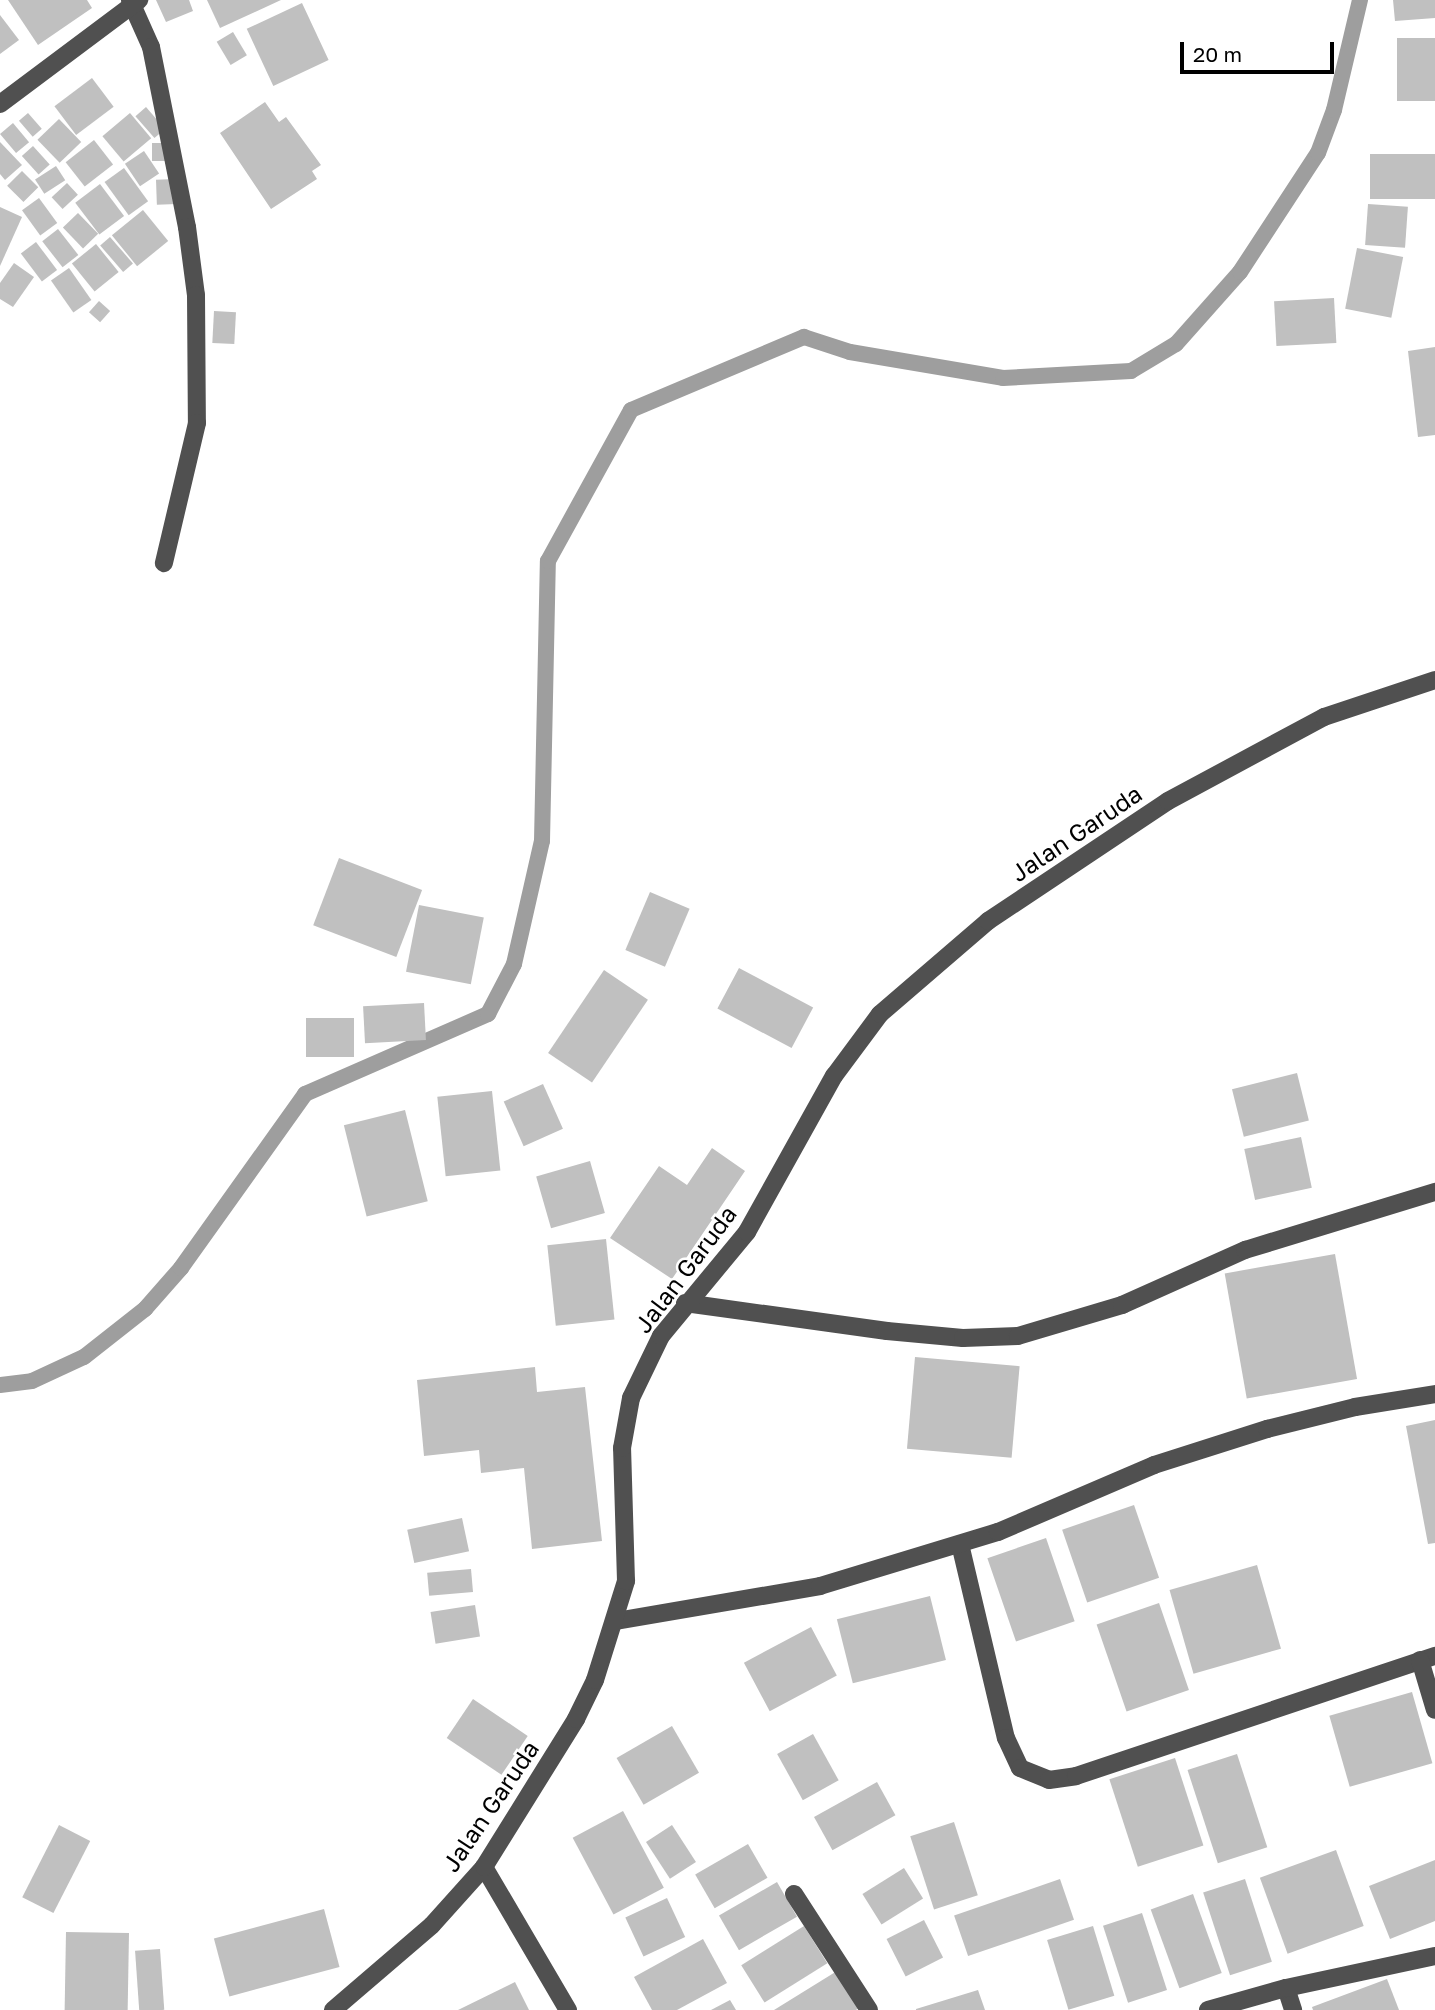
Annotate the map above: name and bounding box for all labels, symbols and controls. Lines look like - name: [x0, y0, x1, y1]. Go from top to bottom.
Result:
- scale bar: [1183, 28, 1337, 72]
- text: 20 m: [1193, 41, 1242, 67]
- street label: Jalan Garuda: [1005, 779, 1147, 887]
- street label: Jalan Garuda: [628, 1200, 742, 1338]
- street label: Jalan Garuda: [436, 1735, 544, 1877]

